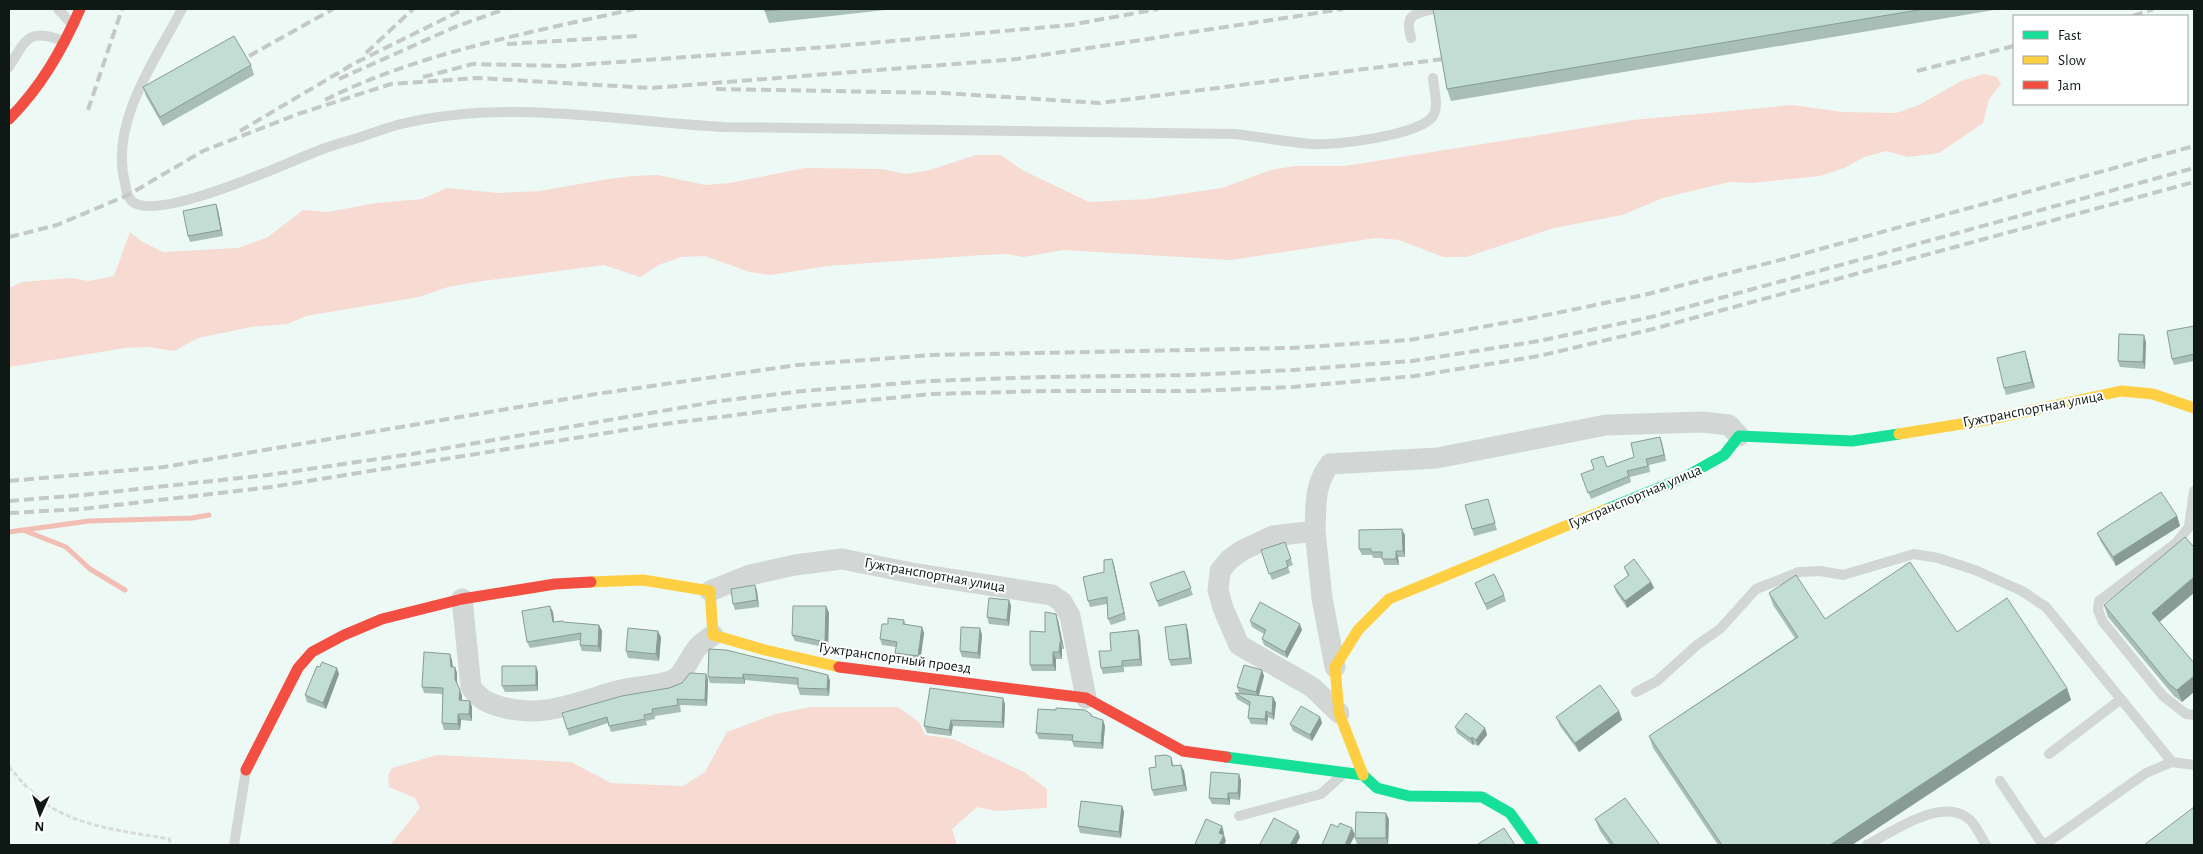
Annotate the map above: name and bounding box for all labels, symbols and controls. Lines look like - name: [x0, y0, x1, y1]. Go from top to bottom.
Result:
- legend: [2013, 15, 2188, 105]
- text: Fast: [2058, 28, 2082, 43]
- text: Slow: [2058, 53, 2086, 68]
- text: Jam: [2058, 78, 2081, 93]
- street label: Гужтранспортная улица: [1961, 388, 2105, 430]
- street label: Гужтранспортная улица: [1566, 462, 1704, 532]
- street label: Гужтранспортная улица: [863, 555, 1007, 595]
- street label: Гужтранспортный проезд: [818, 640, 972, 676]
- north arrow: [15, 789, 65, 839]
- text: N: [34, 819, 45, 833]

